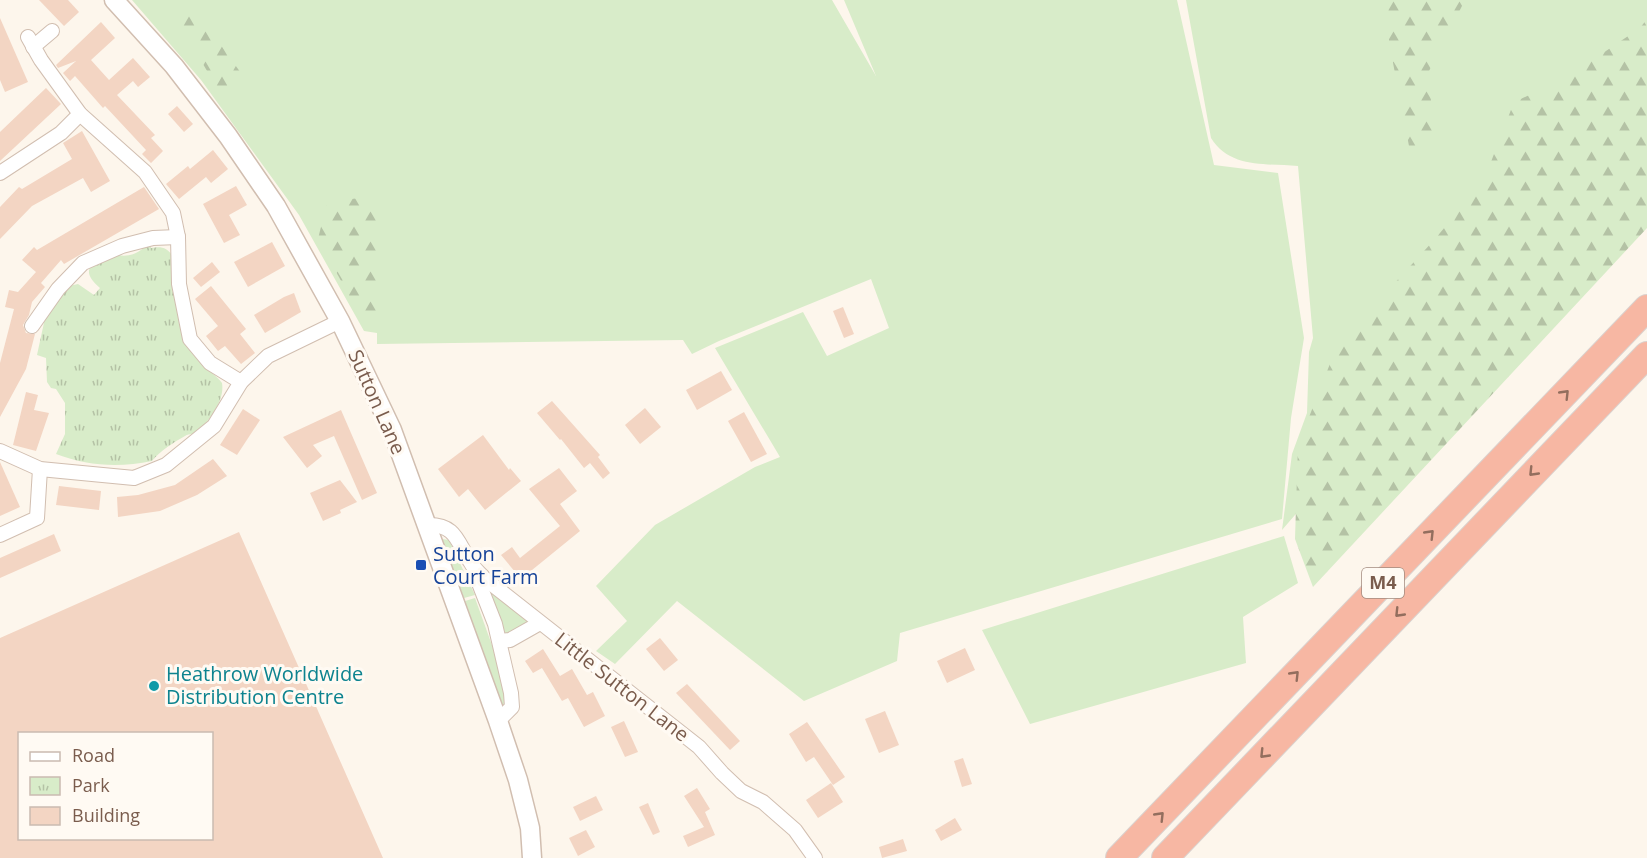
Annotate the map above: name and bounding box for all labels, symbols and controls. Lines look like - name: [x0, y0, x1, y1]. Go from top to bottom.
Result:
- street label: Sutton Lane: [342, 345, 413, 458]
- one-way arrow: [1558, 390, 1569, 400]
- one-way arrow: [1530, 465, 1541, 476]
- one-way arrow: [1423, 531, 1434, 541]
- place label: Sutton Court Farm: [433, 540, 539, 590]
- marker: Sutton Court Farm: [414, 558, 428, 572]
- road number: M4: [1362, 568, 1404, 598]
- one-way arrow: [1395, 607, 1406, 617]
- street label: Little Sutton Lane: [550, 626, 695, 748]
- place label: Heathrow Worldwide Distribution Centre: [166, 660, 363, 710]
- one-way arrow: [1288, 672, 1299, 683]
- marker: Heathrow Worldwide Distribution Centre: [147, 679, 161, 693]
- legend: [18, 732, 213, 840]
- text: Road: [72, 743, 115, 767]
- one-way arrow: [1260, 748, 1271, 758]
- text: Park: [72, 773, 110, 797]
- text: Building: [72, 803, 140, 827]
- one-way arrow: [1152, 812, 1163, 823]

